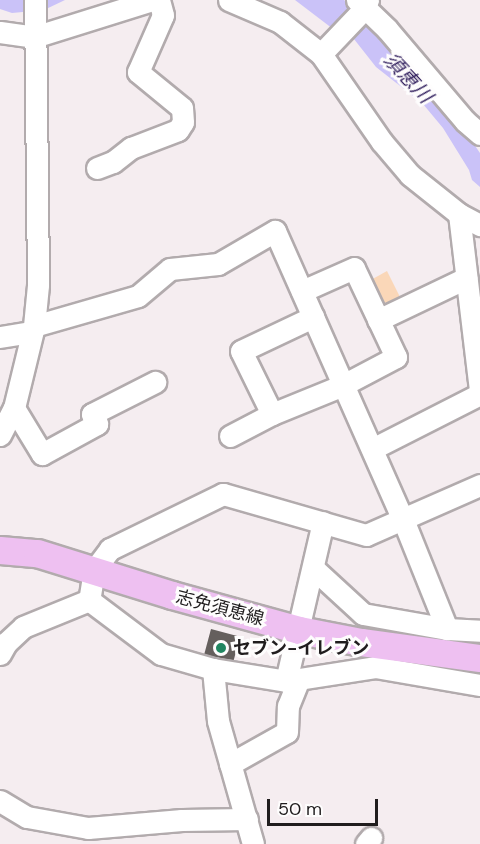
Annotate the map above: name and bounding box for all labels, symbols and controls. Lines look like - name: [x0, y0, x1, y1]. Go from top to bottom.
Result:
- water label: 須恵川: [379, 48, 437, 108]
- street label: 志免須恵線: [174, 586, 266, 630]
- place label: セブン-イレブン: [233, 637, 369, 659]
- marker: セブン-イレブン: [214, 641, 228, 655]
- scale bar: [270, 787, 381, 825]
- text: 50 m: [278, 797, 322, 821]

